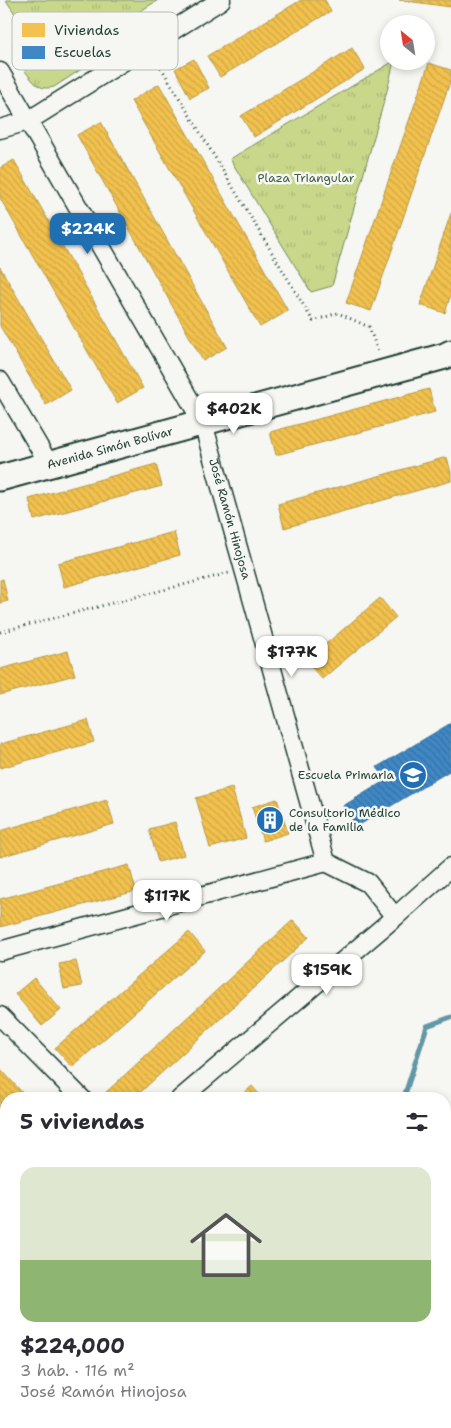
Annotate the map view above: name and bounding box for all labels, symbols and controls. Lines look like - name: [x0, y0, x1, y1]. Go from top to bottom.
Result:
- legend: [12, 12, 178, 70]
- north arrow: [380, 15, 435, 70]
- map controls: [380, 15, 435, 70]
- text: Viviendas: [54, 21, 119, 39]
- text: Escuelas: [54, 43, 111, 61]
- park label: Plaza Triangular: [258, 170, 355, 186]
- pin: $224K: [53, 212, 123, 255]
- text: $224K: [61, 218, 115, 239]
- pin: $402K: [199, 392, 269, 435]
- text: $402K: [207, 398, 261, 419]
- street label: Avenida Simón Bolívar: [45, 423, 175, 473]
- street label: José Ramón Hinojosa: [205, 456, 255, 582]
- pin: $177K: [257, 636, 327, 678]
- text: $177K: [267, 641, 317, 662]
- school or university icon: Escuela Primaria: [398, 760, 428, 790]
- place label: Escuela Primaria: [298, 767, 395, 783]
- building icon: Consultorio Médico de la Familia: [255, 805, 285, 835]
- place label: Consultorio Médico de la Familia: [289, 805, 401, 835]
- pin: $117K: [132, 880, 202, 922]
- text: $117K: [144, 885, 190, 906]
- pin: $159K: [292, 954, 362, 996]
- text: $159K: [302, 959, 352, 980]
- text: 5 viviendas: [20, 1108, 145, 1136]
- icon: filters: [403, 1108, 431, 1136]
- icon: home: [181, 1200, 271, 1290]
- text: $224,000: [20, 1332, 125, 1360]
- text: 3 hab. · 116 m²: [20, 1360, 135, 1381]
- text: José Ramón Hinojosa: [20, 1381, 187, 1402]

